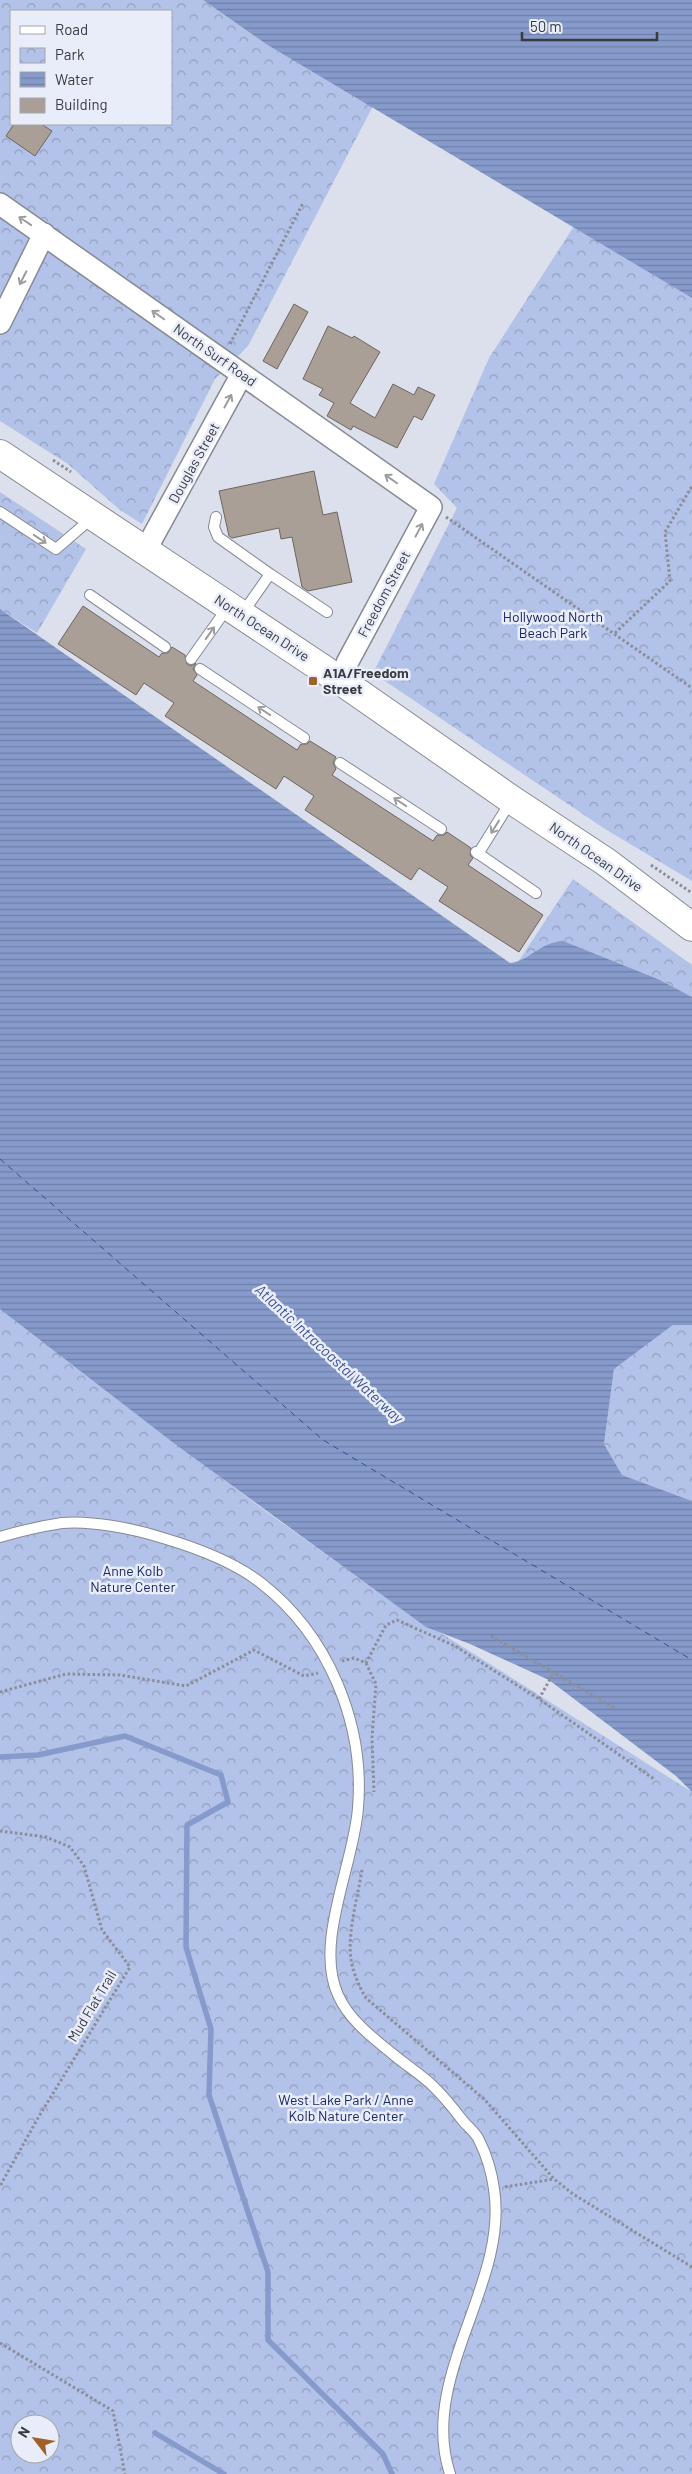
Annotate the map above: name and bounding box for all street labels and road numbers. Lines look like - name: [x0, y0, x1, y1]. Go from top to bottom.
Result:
- street label: North Surf Road: [170, 320, 260, 390]
- street label: Douglas Street: [164, 420, 223, 506]
- street label: Freedom Street: [354, 548, 414, 640]
- street label: North Ocean Drive: [212, 591, 313, 665]
- street label: North Ocean Drive: [546, 818, 646, 895]
- street label: Mud Flat Trail: [64, 1967, 120, 2045]

